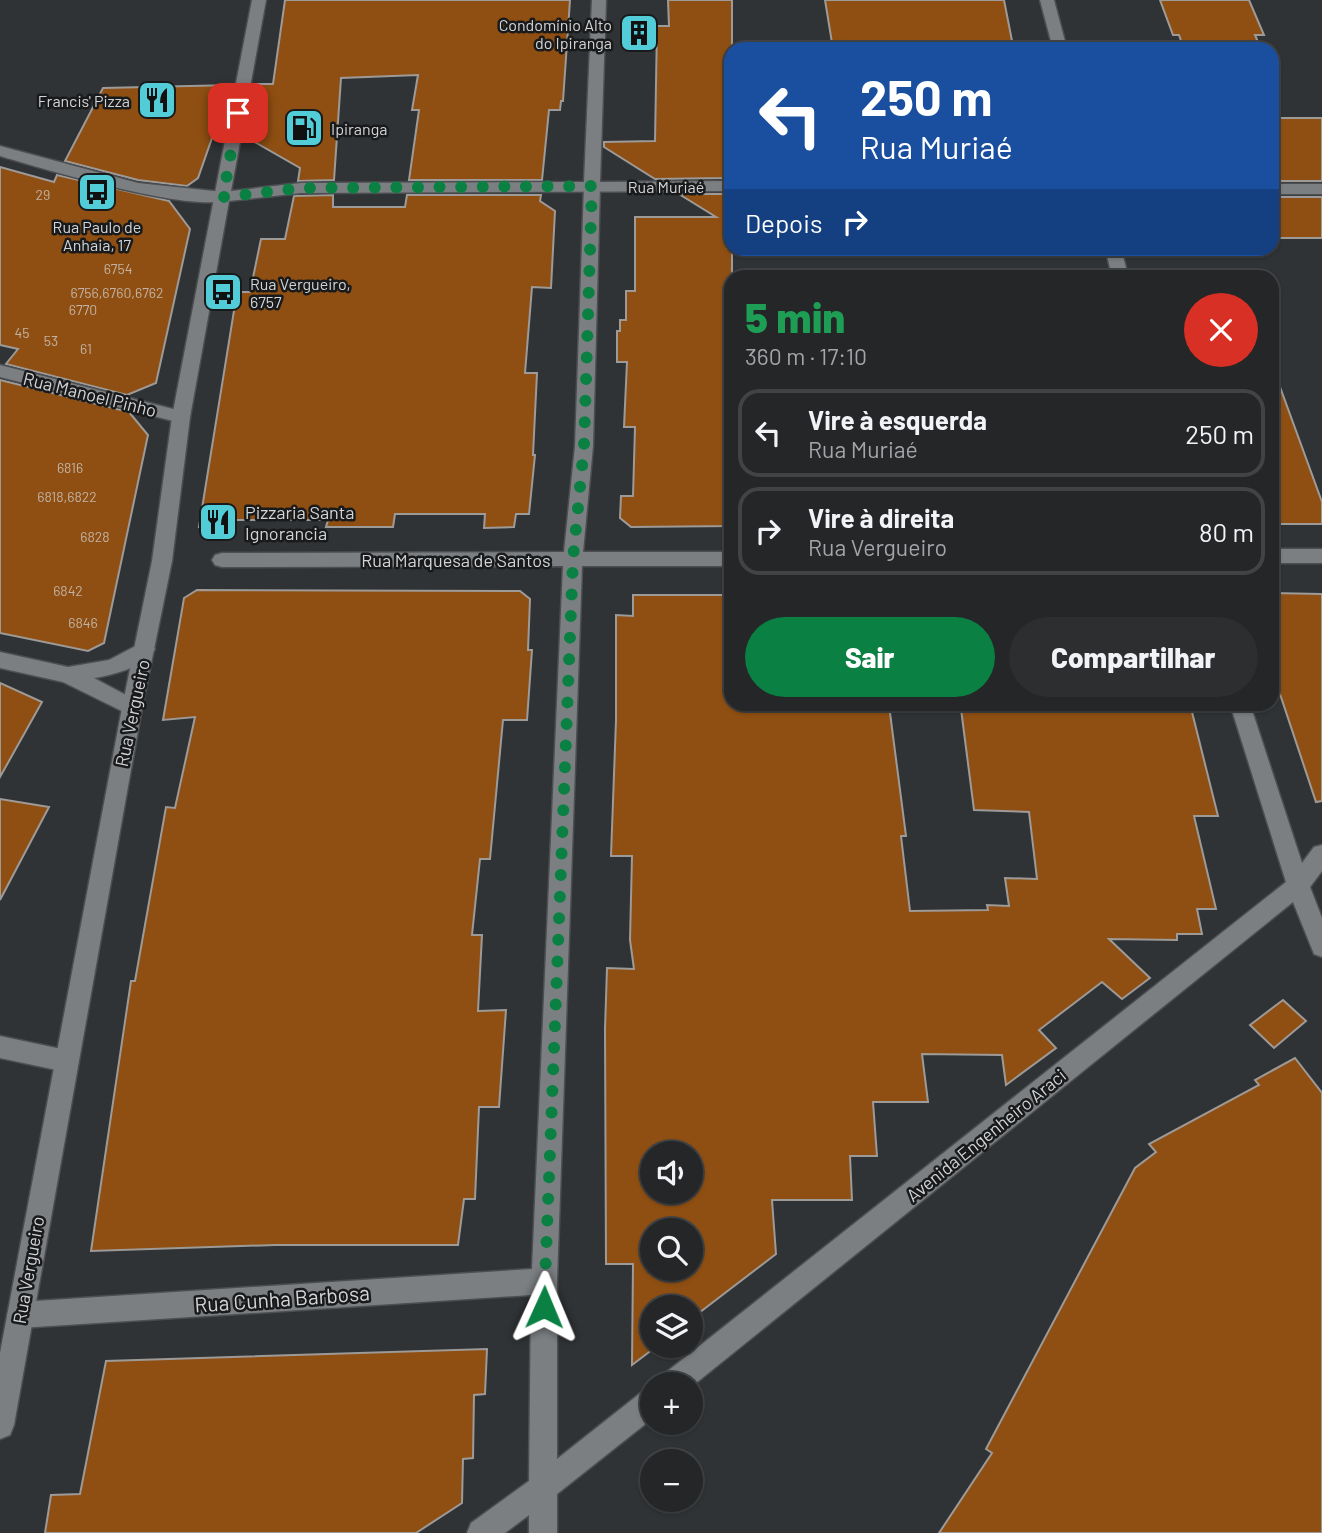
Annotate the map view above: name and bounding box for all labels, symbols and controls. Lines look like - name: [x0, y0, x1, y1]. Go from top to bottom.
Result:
- building icon: Condomínio Alto do Ipiranga: [618, 12, 660, 54]
- place label: Condomínio Alto do Ipiranga: [499, 15, 612, 52]
- text: 250 m: [860, 67, 993, 126]
- icon: left: [745, 70, 836, 161]
- restaurant icon: Francis' Pizza: [136, 79, 178, 121]
- pin: [208, 83, 268, 143]
- place label: Francis' Pizza: [38, 91, 130, 110]
- icon: arrive: [219, 94, 257, 132]
- fuel station icon: Ipiranga: [283, 107, 325, 149]
- place label: Ipiranga: [331, 119, 387, 138]
- text: Rua Muriaé: [860, 127, 1013, 165]
- bus stop icon: Rua Paulo de Anhaia, 17: [76, 171, 118, 213]
- street label: Rua Muriaé: [628, 177, 704, 196]
- house number: 29: [36, 186, 50, 203]
- icon: right: [836, 203, 874, 241]
- text: Depois: [745, 207, 822, 238]
- place label: Rua Paulo de Anhaia, 17: [53, 217, 141, 254]
- house number: 6754: [104, 260, 132, 277]
- bus stop icon: Rua Vergueiro, 6757: [202, 271, 244, 313]
- place label: Rua Vergueiro, 6757: [250, 274, 351, 311]
- house number: 6756,6760,6762: [70, 284, 164, 301]
- text: 5 min: [745, 291, 845, 341]
- button: close: [1184, 293, 1258, 367]
- house number: 6770: [69, 301, 97, 318]
- house number: 45: [15, 324, 29, 341]
- house number: 53: [44, 332, 58, 349]
- house number: 61: [80, 340, 92, 357]
- text: 360 m · 17:10: [745, 342, 867, 370]
- street label: Rua Manoel Pinho: [21, 367, 159, 421]
- text: Vire à esquerda: [808, 404, 987, 435]
- icon: left: [749, 414, 787, 452]
- text: 250 m: [1185, 418, 1254, 449]
- text: Rua Muriaé: [808, 435, 918, 463]
- house number: 6816: [57, 459, 83, 476]
- house number: 6818,6822: [37, 488, 97, 505]
- restaurant icon: Pizzaria Santa Ignorancia: [197, 501, 239, 543]
- place label: Pizzaria Santa Ignorancia: [245, 501, 355, 544]
- text: Vire à direita: [808, 502, 954, 533]
- icon: right: [749, 512, 787, 550]
- text: 80 m: [1199, 516, 1254, 547]
- house number: 6828: [80, 528, 110, 545]
- text: Rua Vergueiro: [808, 533, 947, 561]
- street label: Rua Marquesa de Santos: [361, 549, 551, 571]
- house number: 6842: [53, 582, 83, 599]
- house number: 6846: [68, 614, 98, 631]
- button: Sair: [745, 617, 995, 697]
- button: Compartilhar: [1009, 617, 1258, 697]
- street label: Rua Vergueiro: [110, 657, 154, 769]
- street label: Avenida Engenheiro Araci: [902, 1064, 1070, 1206]
- map controls: [640, 1141, 703, 1512]
- button: sound: [640, 1141, 703, 1204]
- street label: Rua Vergueiro: [8, 1214, 48, 1326]
- button: search: [640, 1218, 703, 1281]
- position arrow: [507, 1270, 581, 1344]
- street label: Rua Cunha Barbosa: [194, 1279, 370, 1317]
- button: layers: [640, 1295, 703, 1358]
- button: +: [640, 1372, 703, 1435]
- button: −: [640, 1449, 703, 1512]

